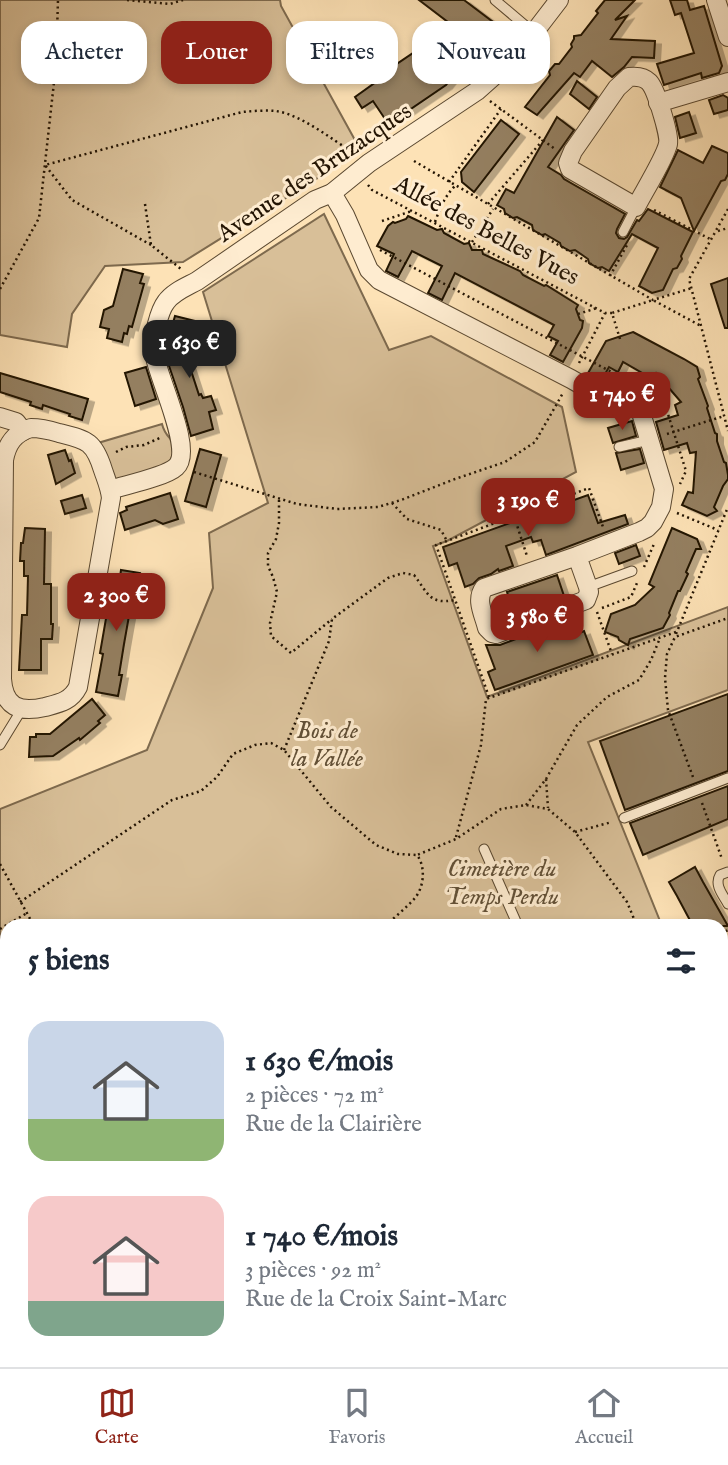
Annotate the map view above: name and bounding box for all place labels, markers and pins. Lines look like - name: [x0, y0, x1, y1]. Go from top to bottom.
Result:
- pin: 1 630 €: [124, 320, 254, 380]
- pin: 1 740 €: [557, 372, 687, 432]
- pin: 3 190 €: [463, 478, 593, 538]
- pin: 2 300 €: [51, 574, 181, 633]
- pin: 3 580 €: [472, 594, 602, 654]

